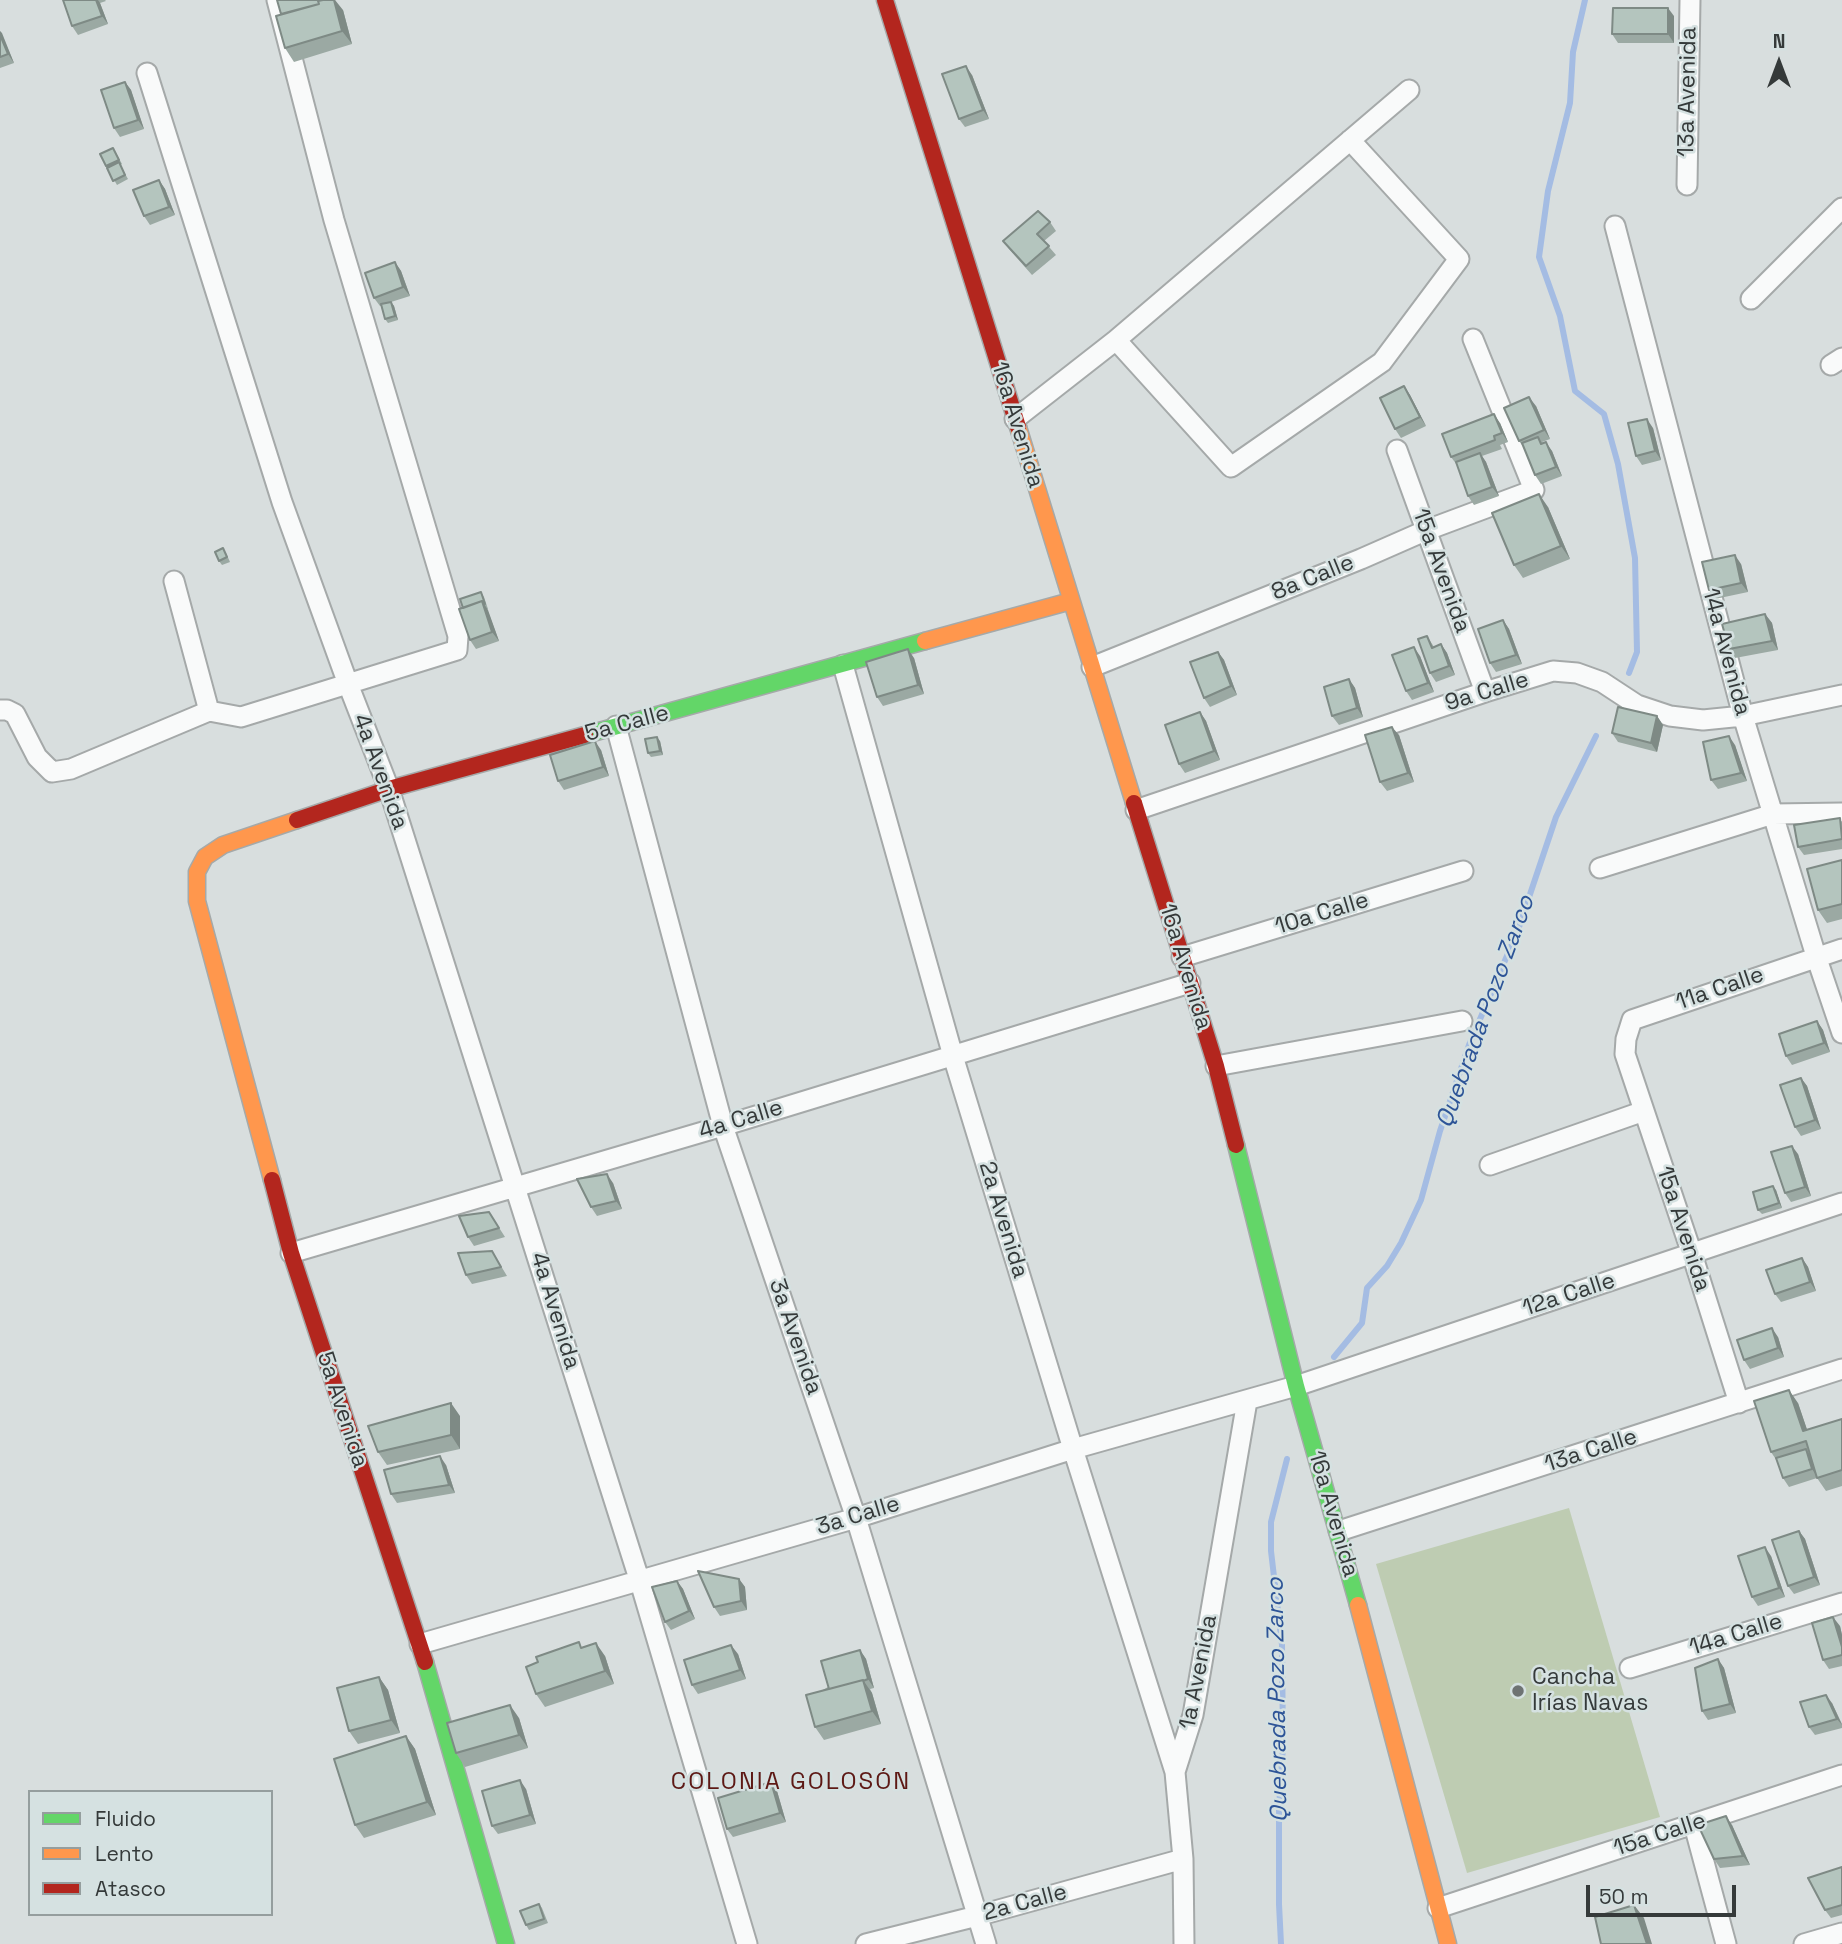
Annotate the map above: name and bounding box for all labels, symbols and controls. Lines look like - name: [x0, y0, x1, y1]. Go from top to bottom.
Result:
- street label: 13a Avenida: [1673, 27, 1703, 157]
- north arrow: [1744, 28, 1814, 98]
- text: N: [1773, 29, 1785, 54]
- street label: 16a Avenida: [985, 359, 1049, 491]
- street label: 15a Avenida: [1406, 505, 1476, 637]
- street label: 8a Calle: [1268, 549, 1358, 607]
- street label: 14a Avenida: [1696, 585, 1756, 719]
- street label: 9a Calle: [1442, 666, 1532, 718]
- street label: 5a Calle: [582, 700, 672, 748]
- street label: 4a Avenida: [346, 710, 414, 834]
- street label: 10a Calle: [1272, 887, 1372, 941]
- water label: Quebrada Pozo Zarco: [1431, 892, 1541, 1132]
- street label: 16a Avenida: [1153, 901, 1217, 1033]
- street label: 11a Calle: [1672, 961, 1768, 1017]
- street label: 4a Calle: [696, 1094, 786, 1146]
- street label: 2a Avenida: [972, 1158, 1034, 1282]
- street label: 15a Avenida: [1650, 1163, 1716, 1295]
- street label: 4a Avenida: [524, 1249, 586, 1373]
- street label: 12a Calle: [1519, 1267, 1619, 1323]
- street label: 3a Avenida: [762, 1276, 828, 1398]
- street label: 5a Avenida: [310, 1349, 374, 1471]
- street label: 13a Calle: [1541, 1423, 1641, 1479]
- street label: 16a Avenida: [1302, 1448, 1364, 1580]
- street label: 3a Calle: [813, 1490, 903, 1542]
- water label: Quebrada Pozo Zarco: [1261, 1577, 1295, 1823]
- street label: 14a Calle: [1686, 1608, 1786, 1662]
- street label: 1a Avenida: [1174, 1612, 1224, 1732]
- place label: Cancha Irías Navas: [1532, 1664, 1648, 1718]
- marker: Cancha Irías Navas: [1510, 1683, 1526, 1699]
- district label: COLONIA GOLOSÓN: [673, 1768, 909, 1796]
- legend: [28, 1790, 273, 1916]
- text: Fluido: [95, 1805, 156, 1832]
- street label: 15a Calle: [1610, 1807, 1710, 1863]
- text: Lento: [95, 1840, 154, 1867]
- scale bar: [1590, 1870, 1741, 1914]
- text: Atasco: [95, 1875, 166, 1902]
- street label: 2a Calle: [980, 1879, 1070, 1927]
- text: 50 m: [1599, 1883, 1649, 1910]

